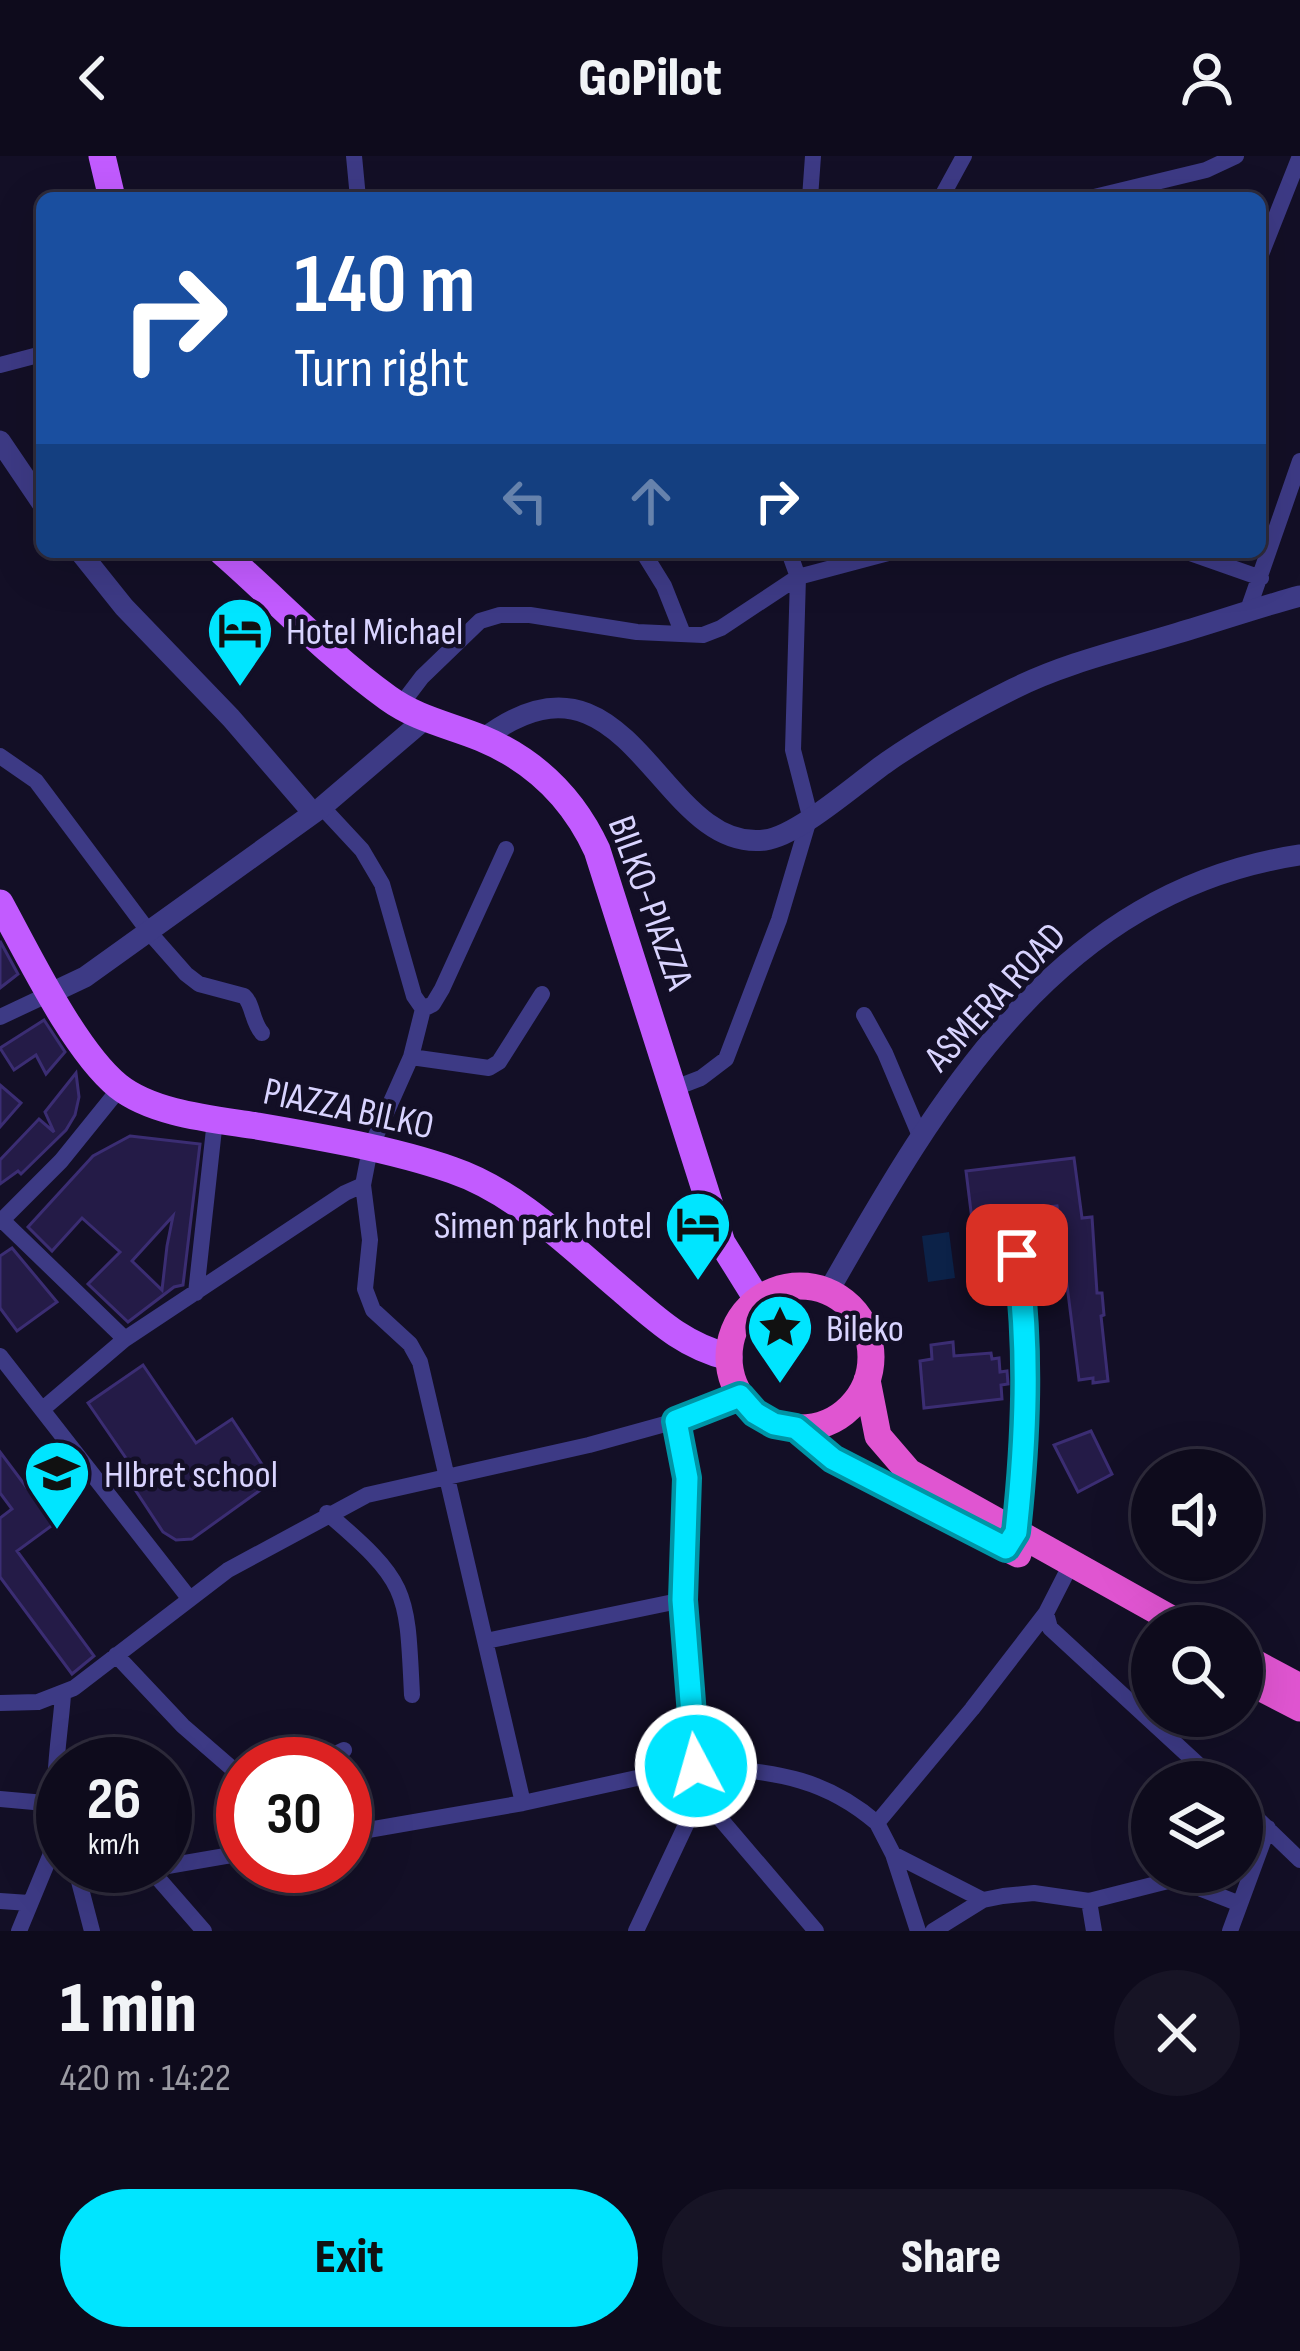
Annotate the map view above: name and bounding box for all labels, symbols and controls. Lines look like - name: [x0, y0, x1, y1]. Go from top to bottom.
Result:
- icon: back: [60, 45, 126, 111]
- icon: person: [1174, 45, 1240, 111]
- text: GoPilot: [578, 46, 722, 111]
- text: 140 m: [294, 235, 475, 336]
- icon: right: [96, 240, 252, 396]
- text: Turn right: [294, 337, 469, 402]
- icon: left: [492, 468, 558, 534]
- icon: ahead: [618, 468, 684, 534]
- icon: right: [744, 468, 810, 534]
- hotel icon: Hotel Michael: [205, 595, 275, 689]
- place label: Hotel Michael: [286, 609, 463, 656]
- street label: BILKO-PIAZZA: [597, 810, 703, 996]
- street label: ASMERA ROAD: [915, 914, 1076, 1082]
- street label: PIAZZA BILKO: [259, 1068, 438, 1150]
- hotel icon: Simen park hotel: [663, 1189, 733, 1283]
- place label: Simen park hotel: [434, 1203, 652, 1250]
- pin: [966, 1204, 1068, 1306]
- icon: arrive: [984, 1222, 1050, 1288]
- place icon: Bileko: [745, 1292, 815, 1386]
- place label: Bileko: [826, 1306, 904, 1353]
- school or university icon: HIbret school: [22, 1438, 92, 1532]
- map controls: [1131, 1449, 1263, 1893]
- button: sound: [1131, 1449, 1263, 1581]
- place label: HIbret school: [104, 1452, 278, 1499]
- button: search: [1131, 1605, 1263, 1737]
- position arrow: [633, 1703, 759, 1829]
- speed limit sign: 30: [216, 1737, 372, 1893]
- button: layers: [1131, 1761, 1263, 1893]
- text: 26: [87, 1764, 141, 1836]
- text: km/h: [88, 1827, 140, 1863]
- text: 1 min: [60, 1966, 197, 2053]
- button: close: [1114, 1970, 1240, 2096]
- text: 420 m · 14:22: [60, 2055, 231, 2102]
- button: Exit: [60, 2189, 638, 2327]
- button: Share: [662, 2189, 1240, 2327]

